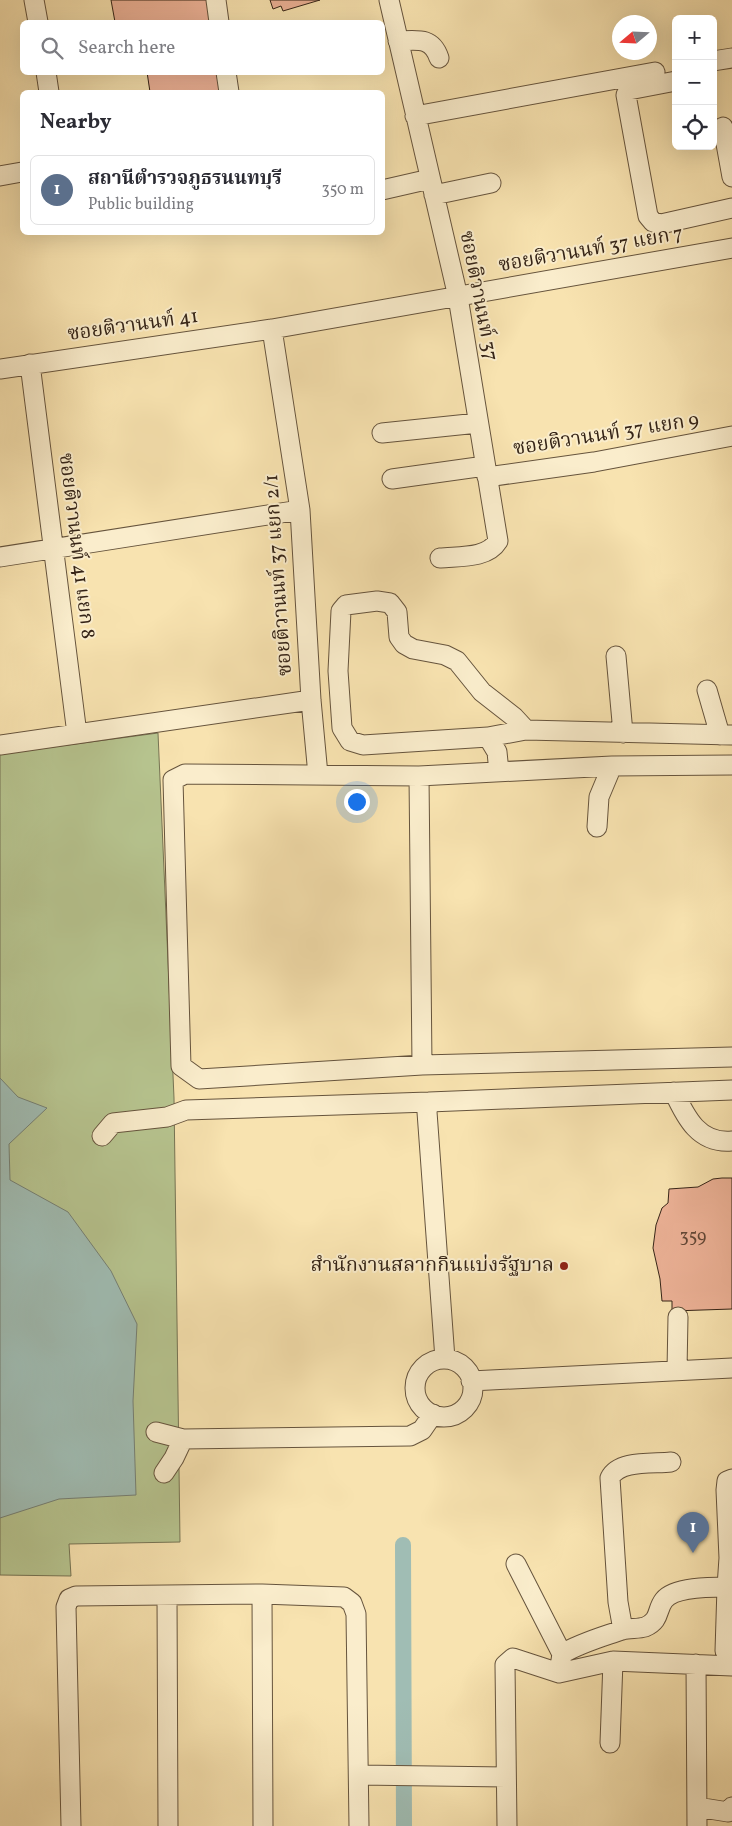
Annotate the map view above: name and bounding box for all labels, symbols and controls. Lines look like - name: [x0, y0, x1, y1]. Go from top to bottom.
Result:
- north arrow: [612, 15, 657, 60]
- map controls: [672, 15, 717, 150]
- button: +: [672, 15, 717, 60]
- search box: [20, 20, 385, 75]
- icon: search: [38, 34, 66, 62]
- text: Search here: [78, 35, 175, 61]
- button: −: [672, 60, 717, 105]
- button: locate: [672, 105, 717, 150]
- text: Nearby: [40, 108, 111, 137]
- text: สถานีตำรวจภูธรนนทบุรี: [88, 166, 282, 192]
- text: 1: [54, 179, 60, 201]
- text: 350 m: [321, 179, 364, 201]
- text: Public building: [88, 194, 194, 216]
- street label: ซอยติวานนท์ 37 แยก 7: [497, 220, 685, 280]
- street label: ซอยติวานนท์ 37: [452, 229, 504, 363]
- street label: ซอยติวานนท์ 41: [66, 303, 200, 349]
- street label: ซอยติวานนท์ 37 แยก 9: [511, 406, 701, 464]
- street label: ซอยติวานนท์ 41 แยก 8: [51, 451, 101, 641]
- street label: ซอยติวานนท์ 37 แยก 2/1: [258, 473, 300, 677]
- your location: [344, 789, 370, 815]
- house number: 359: [680, 1225, 706, 1250]
- place label: สำนักงานสลากกินแบ่งรัฐบาล: [310, 1252, 554, 1280]
- marker: สำนักงานสลากกินแบ่งรัฐบาล: [558, 1260, 570, 1272]
- pin: 1: [677, 1512, 709, 1553]

